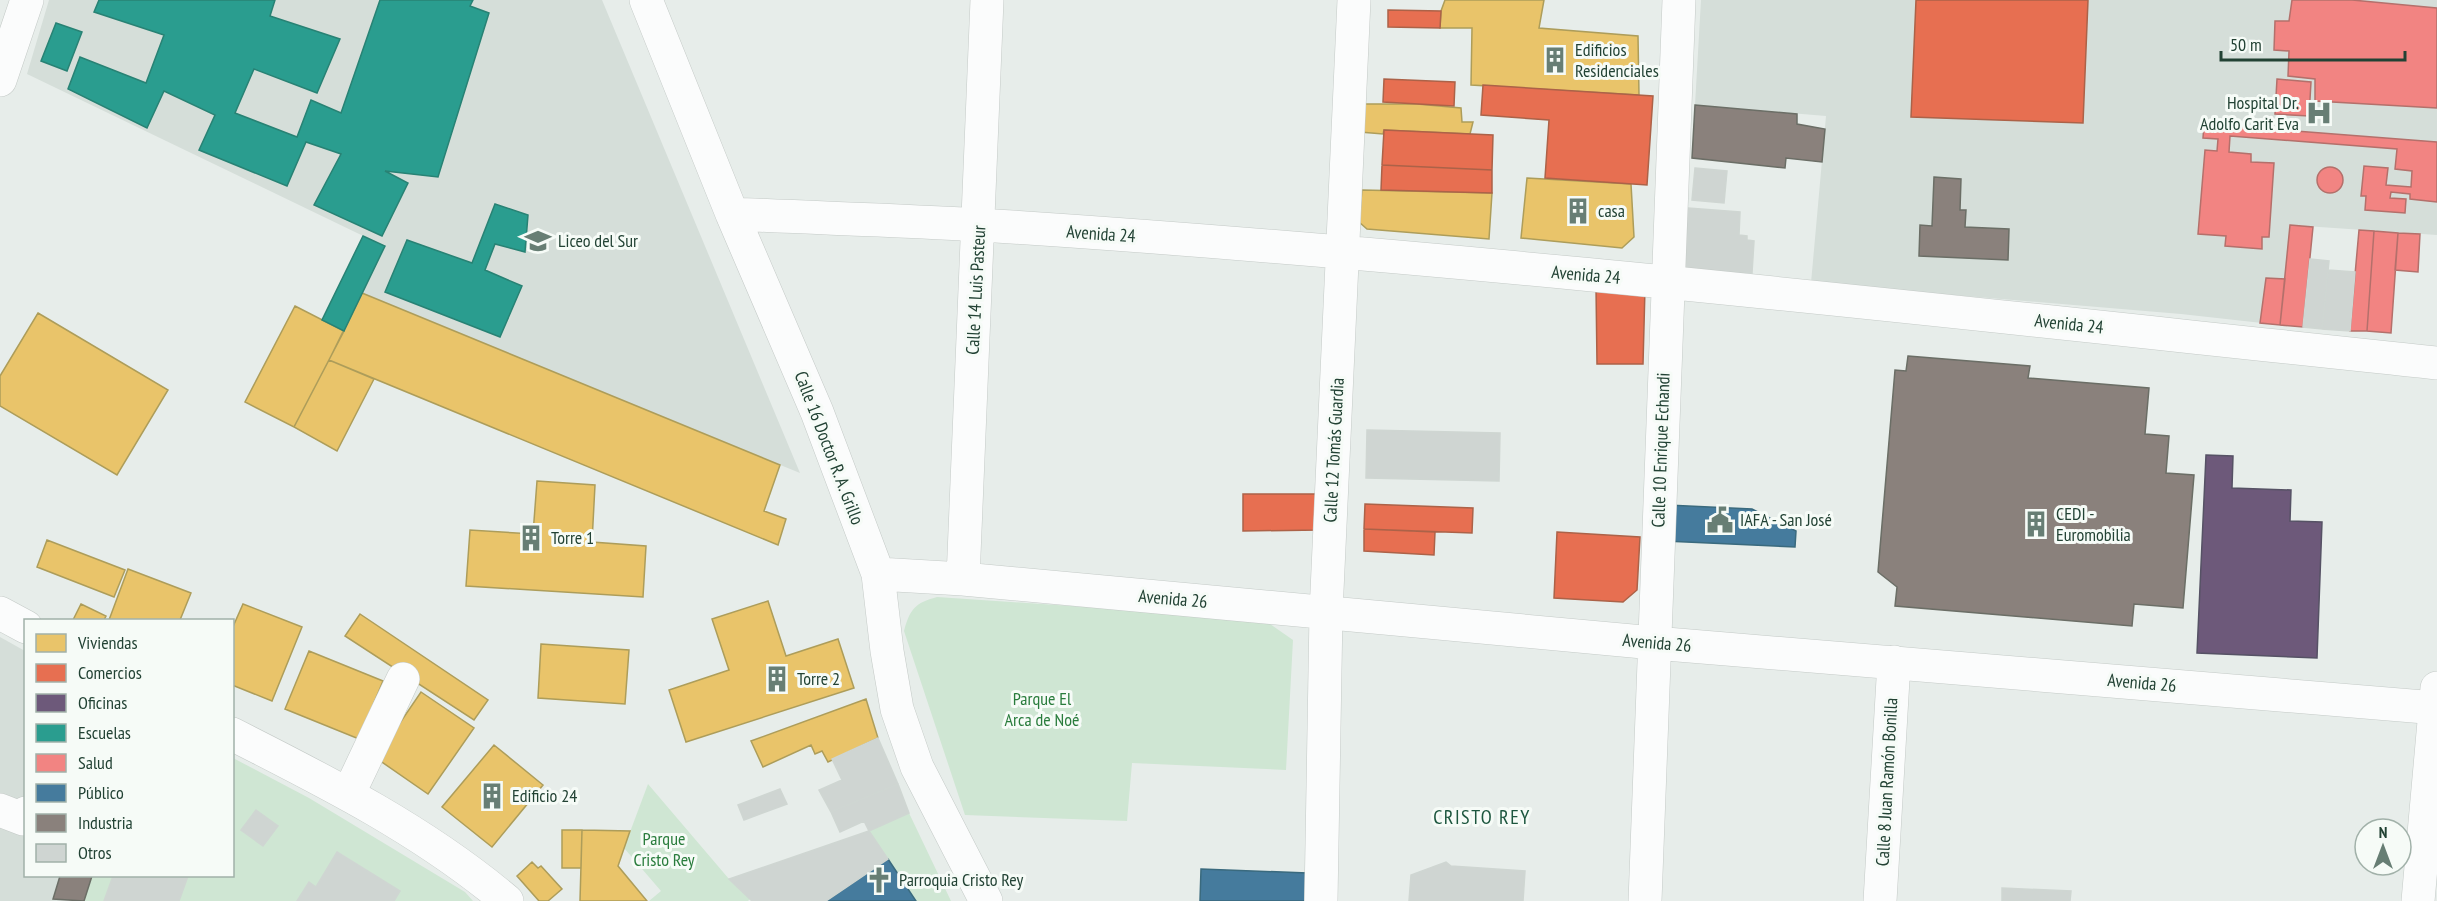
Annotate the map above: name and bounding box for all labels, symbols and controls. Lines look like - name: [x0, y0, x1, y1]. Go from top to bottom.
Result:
- scale bar: [2221, 24, 2406, 62]
- text: 50 m: [2230, 33, 2262, 56]
- place label: Edificios Residenciales: [1575, 38, 1659, 82]
- building icon: Edificios Residenciales: [1540, 45, 1570, 75]
- place label: Hospital Dr. Adolfo Carit Eva: [2200, 91, 2299, 135]
- hospital icon: Hospital Dr. Adolfo Carit Eva: [2304, 98, 2334, 128]
- building icon: casa: [1563, 196, 1593, 226]
- place label: casa: [1598, 199, 1625, 222]
- street label: Avenida 24: [1066, 220, 1136, 247]
- street label: Calle 14 Luis Pasteur: [961, 225, 990, 355]
- school or university icon: Liceo del Sur: [523, 226, 553, 256]
- place label: Liceo del Sur: [558, 229, 638, 252]
- street label: Avenida 24: [1551, 260, 1622, 289]
- street label: Avenida 24: [2033, 308, 2105, 339]
- street label: Calle 16 Doctor R. A. Grillo: [790, 368, 869, 528]
- street label: Calle 10 Enrique Echandi: [1646, 372, 1675, 528]
- street label: Calle 12 Tomás Guardia: [1318, 377, 1349, 523]
- place label: CEDI - Euromobilia: [2056, 502, 2131, 546]
- public building icon: IAFA - San José: [1705, 505, 1735, 535]
- place label: IAFA - San José: [1740, 508, 1832, 531]
- building icon: CEDI - Euromobilia: [2021, 509, 2051, 539]
- building icon: Torre 1: [516, 523, 546, 553]
- place label: Torre 1: [551, 526, 594, 549]
- street label: Avenida 26: [1138, 584, 1209, 613]
- legend: [24, 619, 234, 877]
- street label: Avenida 26: [1622, 628, 1693, 657]
- text: Viviendas: [77, 631, 138, 654]
- text: Comercios: [78, 661, 142, 684]
- building icon: Torre 2: [762, 664, 792, 694]
- place label: Torre 2: [797, 667, 840, 690]
- street label: Avenida 26: [2107, 668, 2178, 697]
- park label: Parque El Arca de Noé: [1005, 687, 1079, 731]
- text: Oficinas: [78, 691, 127, 714]
- street label: Calle 8 Juan Ramón Bonilla: [1871, 697, 1902, 867]
- text: Escuelas: [78, 721, 131, 744]
- text: Salud: [78, 751, 113, 774]
- text: Público: [78, 781, 124, 804]
- building icon: Edificio 24: [477, 781, 507, 811]
- place label: Edificio 24: [512, 784, 577, 807]
- district label: CRISTO REY: [1433, 804, 1531, 830]
- text: Industria: [78, 811, 133, 834]
- north arrow: [2353, 817, 2413, 877]
- text: N: [2379, 822, 2387, 842]
- park label: Parque Cristo Rey: [633, 827, 695, 871]
- text: Otros: [78, 841, 112, 864]
- church icon: Parroquia Cristo Rey: [864, 865, 894, 895]
- place label: Parroquia Cristo Rey: [899, 868, 1023, 891]

